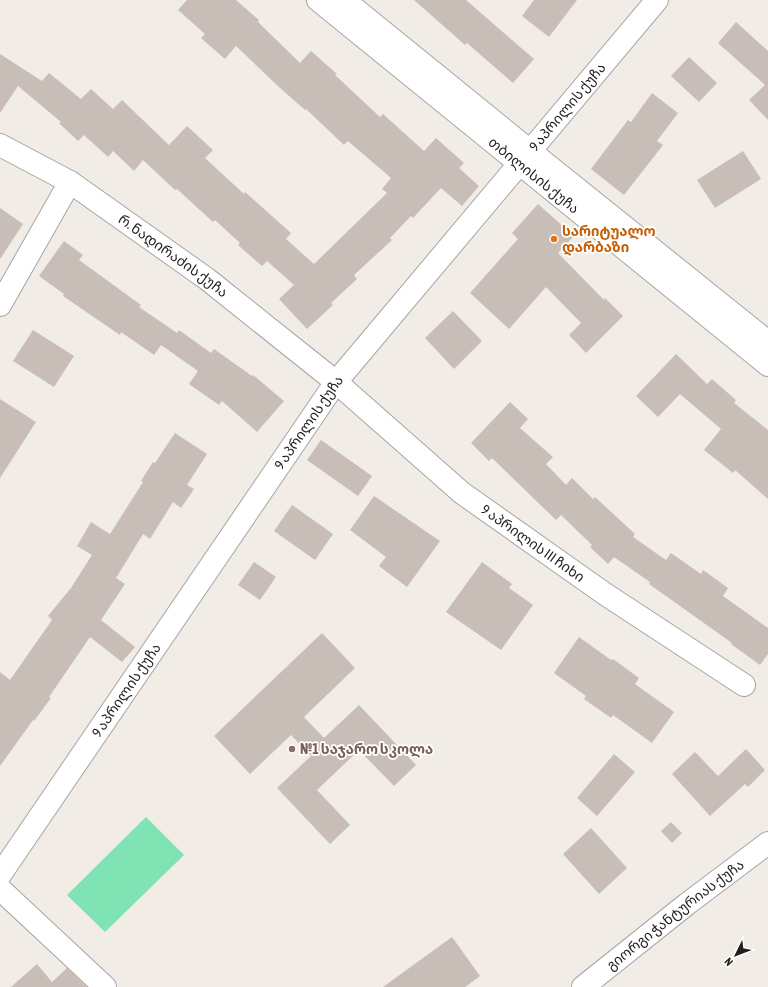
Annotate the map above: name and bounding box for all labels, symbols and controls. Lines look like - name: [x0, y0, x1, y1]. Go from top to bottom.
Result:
- street label: 9 აპრილის ქუჩა: [526, 60, 609, 154]
- street label: თბილისის ქუჩა: [485, 134, 582, 217]
- street label: რ. ნადირაძის ქუჩა: [116, 211, 231, 300]
- place label: სარიტუალო დარბაზი: [562, 223, 656, 256]
- marker: სარიტუალო დარბაზი: [549, 234, 559, 244]
- street label: 9 აპრილის ქუჩა: [271, 372, 346, 472]
- street label: 9 აპრილის III ჩიხი: [478, 501, 588, 585]
- street label: 9 აპრილის ქუჩა: [89, 640, 164, 740]
- place label: №1 საჯარო სკოლა: [300, 741, 433, 758]
- marker: №1 საჯარო სკოლა: [287, 744, 297, 754]
- street label: გიორგი ჭანტურიას ქუჩა: [603, 856, 747, 974]
- north arrow: [716, 935, 756, 975]
- text: N: [722, 955, 735, 968]

